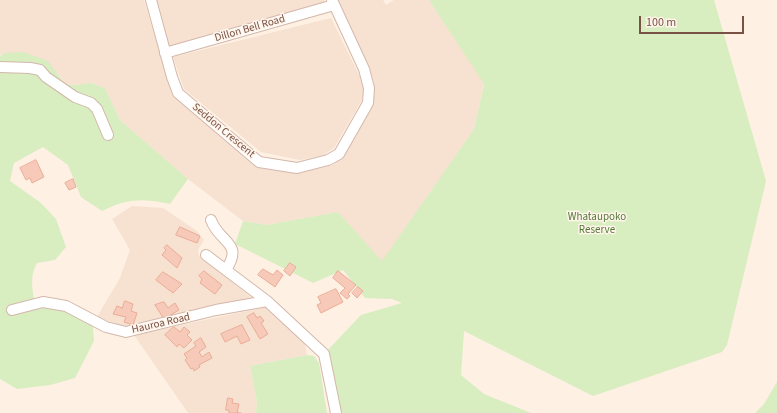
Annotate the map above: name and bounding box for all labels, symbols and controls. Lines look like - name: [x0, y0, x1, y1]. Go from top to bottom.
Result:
- scale bar: [641, 8, 746, 34]
- street label: Dillon Bell Road: [213, 13, 287, 45]
- text: 100 m: [646, 14, 676, 31]
- street label: Seddon Crescent: [189, 101, 257, 161]
- park label: Whataupoko Reserve: [568, 211, 626, 237]
- street label: Hauroa Road: [130, 311, 192, 337]

